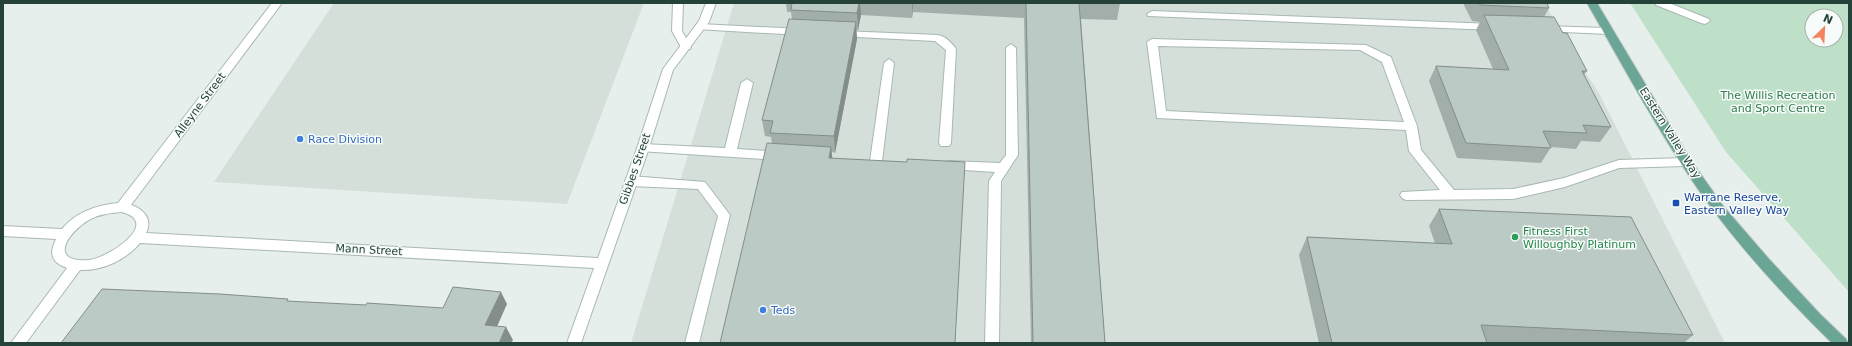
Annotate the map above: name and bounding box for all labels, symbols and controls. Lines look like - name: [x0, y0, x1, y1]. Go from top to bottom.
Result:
- north arrow: [1804, 8, 1844, 48]
- text: N: [1821, 12, 1835, 27]
- street label: Alleyne Street: [171, 70, 229, 140]
- street label: Eastern Valley Way: [1637, 85, 1704, 181]
- park label: The Willis Recreation and Sport Centre: [1720, 89, 1835, 115]
- street label: Gibbes Street: [617, 131, 654, 207]
- place label: Race Division: [308, 133, 382, 146]
- marker: Race Division: [295, 134, 305, 144]
- place label: Warrane Reserve, Eastern Valley Way: [1684, 191, 1790, 217]
- marker: Warrane Reserve, Eastern Valley Way: [1671, 198, 1681, 208]
- place label: Fitness First Willoughby Platinum: [1523, 225, 1636, 251]
- marker: Fitness First Willoughby Platinum: [1510, 232, 1520, 242]
- street label: Mann Street: [335, 242, 404, 258]
- place label: Teds: [770, 304, 796, 317]
- marker: Teds: [758, 305, 768, 315]

